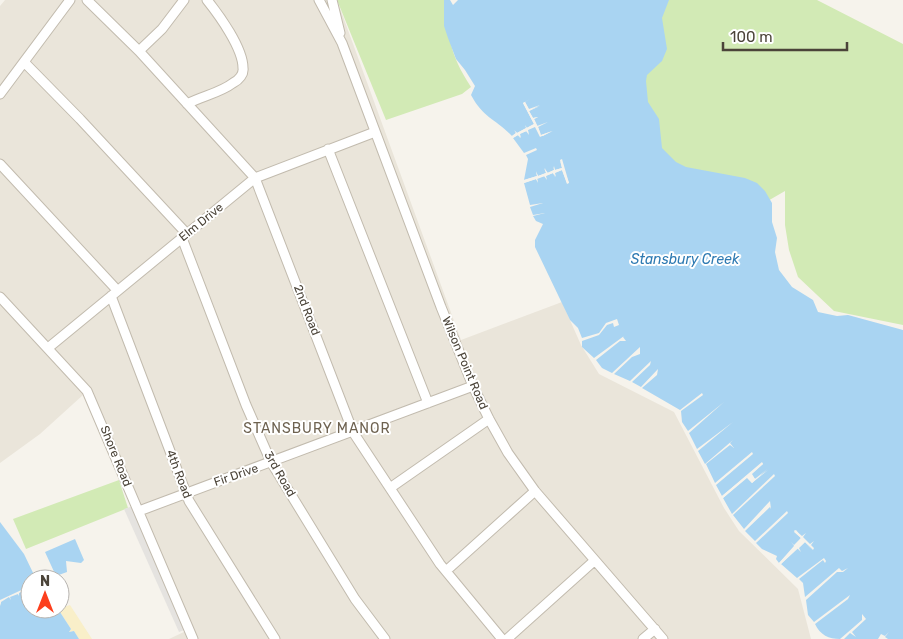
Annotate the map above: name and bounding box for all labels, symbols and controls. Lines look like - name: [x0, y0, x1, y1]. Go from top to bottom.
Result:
- scale bar: [723, 20, 847, 52]
- text: 100 m: [730, 28, 772, 46]
- street label: Elm Drive: [176, 200, 226, 244]
- water label: Stansbury Creek: [631, 251, 740, 268]
- street label: 2nd Road: [291, 283, 323, 337]
- street label: Wilson Point Road: [439, 315, 491, 411]
- district label: STANSBURY MANOR: [243, 420, 391, 437]
- street label: Shore Road: [97, 424, 135, 488]
- street label: 4th Road: [163, 448, 195, 500]
- street label: 3rd Road: [261, 449, 299, 499]
- street label: Fir Drive: [212, 461, 260, 489]
- north arrow: [20, 569, 70, 619]
- text: N: [40, 573, 50, 590]

